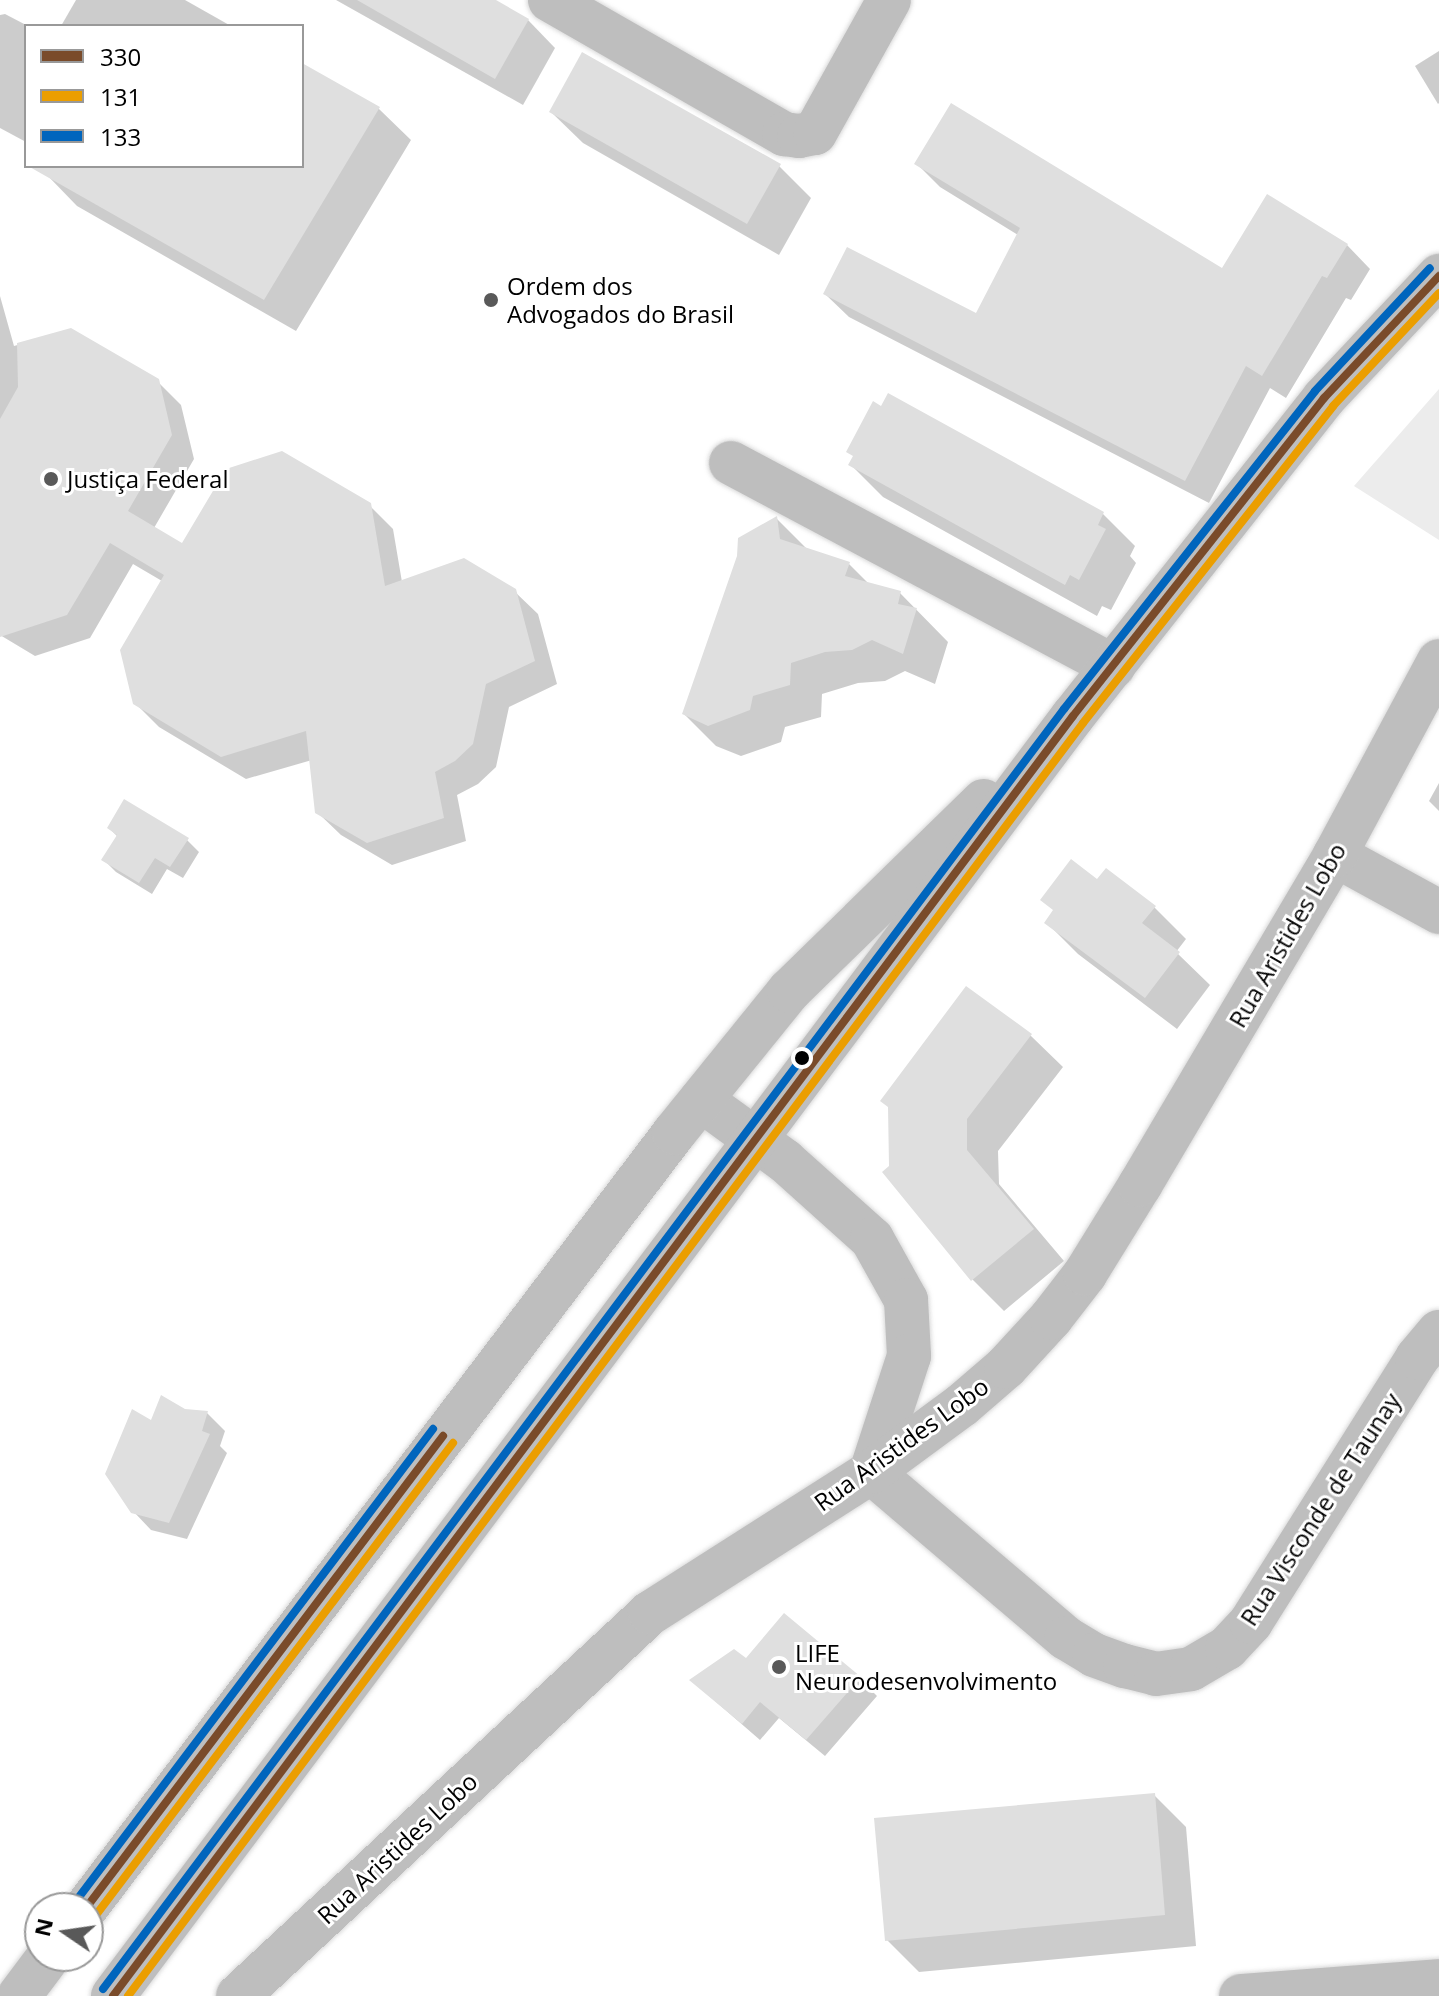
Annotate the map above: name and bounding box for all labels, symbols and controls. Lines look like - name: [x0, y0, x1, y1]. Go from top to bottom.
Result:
- legend: [24, 24, 304, 168]
- text: 330: [100, 40, 141, 73]
- text: 131: [100, 80, 141, 113]
- text: 133: [100, 120, 141, 153]
- place label: Ordem dos Advogados do Brasil: [507, 272, 734, 328]
- marker: Ordem dos Advogados do Brasil: [482, 291, 500, 309]
- place label: Justiça Federal: [67, 465, 229, 493]
- marker: Justiça Federal: [42, 470, 60, 488]
- street label: Rua Aristides Lobo: [1223, 838, 1351, 1032]
- unlabelled marker: [794, 1050, 810, 1066]
- street label: Rua Aristides Lobo: [808, 1371, 994, 1517]
- street label: Rua Visconde de Taunay: [1234, 1387, 1406, 1631]
- place label: LIFE Neurodesenvolvimento: [795, 1639, 1057, 1695]
- marker: LIFE Neurodesenvolvimento: [770, 1658, 788, 1676]
- street label: Rua Aristides Lobo: [311, 1767, 483, 1929]
- north arrow: [24, 1892, 104, 1972]
- text: N: [26, 1915, 59, 1939]

